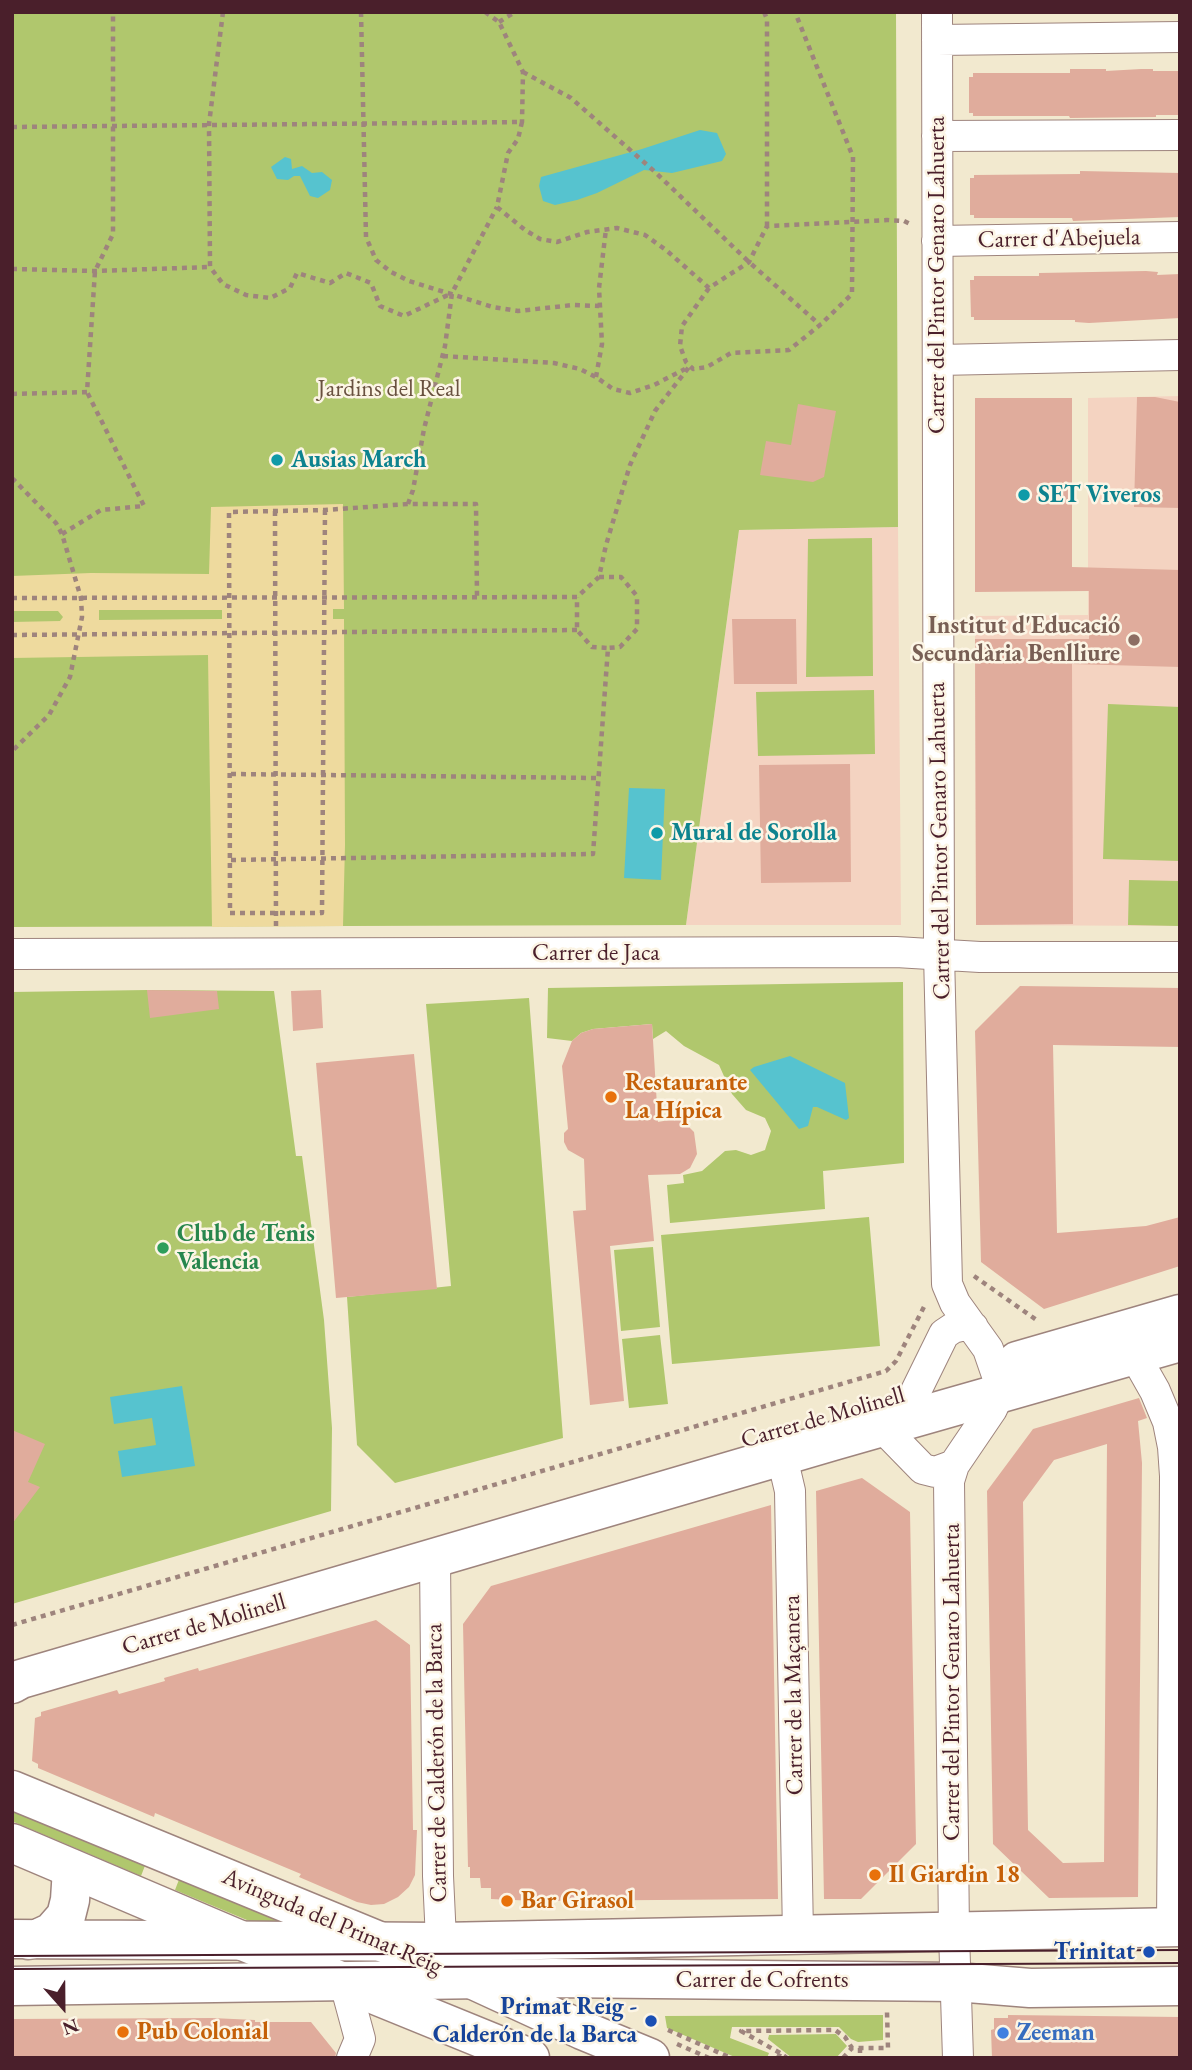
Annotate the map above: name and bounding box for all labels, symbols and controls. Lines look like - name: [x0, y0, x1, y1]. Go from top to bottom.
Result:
- street label: Carrer del Pintor Genaro Lahuerta: [923, 116, 951, 434]
- street label: Carrer d'Abejuela: [977, 223, 1141, 255]
- park label: Jardins del Real: [318, 375, 460, 403]
- place label: Ausias March: [291, 446, 427, 474]
- marker: Ausias March: [269, 452, 285, 468]
- place label: SET Viveros: [1038, 481, 1161, 509]
- marker: SET Viveros: [1016, 487, 1032, 503]
- place label: Institut d'Educació Secundària Benlliure: [912, 612, 1120, 668]
- marker: Institut d'Educació Secundària Benlliure: [1126, 632, 1142, 648]
- street label: Carrer del Pintor Genaro Lahuerta: [923, 682, 957, 1000]
- place label: Mural de Sorolla: [671, 819, 837, 847]
- marker: Mural de Sorolla: [649, 825, 665, 841]
- street label: Carrer de Jaca: [532, 939, 660, 967]
- place label: Restaurante La Hípica: [625, 1069, 747, 1125]
- marker: Restaurante La Hípica: [603, 1089, 619, 1105]
- place label: Club de Tenis Valencia: [177, 1220, 315, 1276]
- marker: Club de Tenis Valencia: [155, 1240, 171, 1256]
- street label: Carrer de Molinell: [738, 1381, 908, 1455]
- street label: Carrer del Pintor Genaro Lahuerta: [938, 1523, 966, 1841]
- street label: Carrer de Molinell: [119, 1588, 289, 1662]
- street label: Carrer de la Maçanera: [778, 1594, 810, 1796]
- street label: Carrer de Calderón de la Barca: [420, 1623, 454, 1903]
- place label: Il Giardin 18: [889, 1861, 1020, 1889]
- street label: Avinguda del Primat Reig: [218, 1863, 446, 1981]
- marker: Il Giardin 18: [867, 1867, 883, 1883]
- place label: Bar Girasol: [521, 1887, 634, 1915]
- marker: Bar Girasol: [499, 1893, 515, 1909]
- place label: Trinitat: [1054, 1938, 1135, 1966]
- marker: Trinitat: [1141, 1944, 1157, 1960]
- street label: Carrer de Cofrents: [675, 1966, 849, 1994]
- north arrow: [28, 1972, 98, 2042]
- place label: Primat Reig - Calderón de la Barca: [433, 1993, 637, 2049]
- text: N: [59, 2013, 82, 2041]
- marker: Primat Reig - Calderón de la Barca: [643, 2013, 659, 2029]
- place label: Pub Colonial: [137, 2018, 269, 2046]
- place label: Zeeman: [1017, 2019, 1095, 2047]
- marker: Pub Colonial: [115, 2024, 131, 2040]
- marker: Zeeman: [995, 2025, 1011, 2041]

